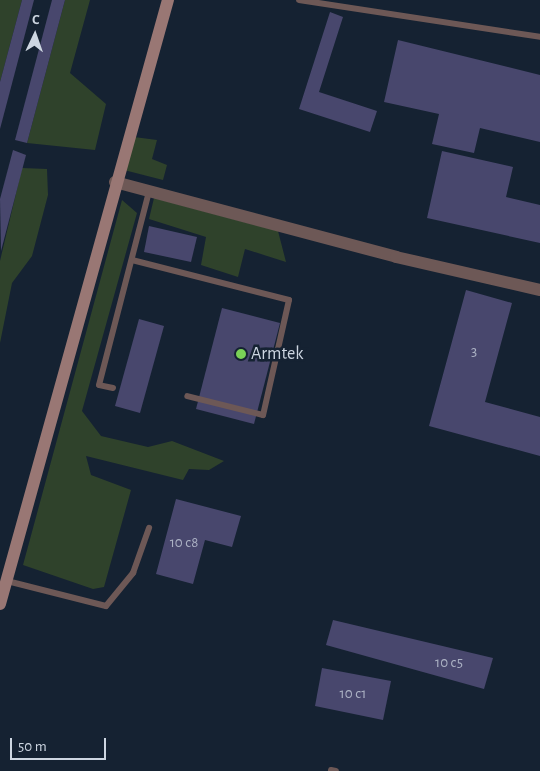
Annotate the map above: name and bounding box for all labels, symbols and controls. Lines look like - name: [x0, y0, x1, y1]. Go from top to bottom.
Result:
- north arrow: [10, 10, 60, 60]
- text: С: [32, 13, 40, 27]
- place label: Armtek: [251, 343, 303, 365]
- house number: 3: [471, 343, 477, 361]
- marker: Armtek: [235, 348, 247, 360]
- house number: 10 с8: [170, 534, 198, 552]
- house number: 10 с5: [435, 654, 463, 672]
- house number: 10 с1: [340, 685, 366, 703]
- scale bar: [12, 728, 109, 760]
- text: 50 m: [18, 739, 47, 754]

